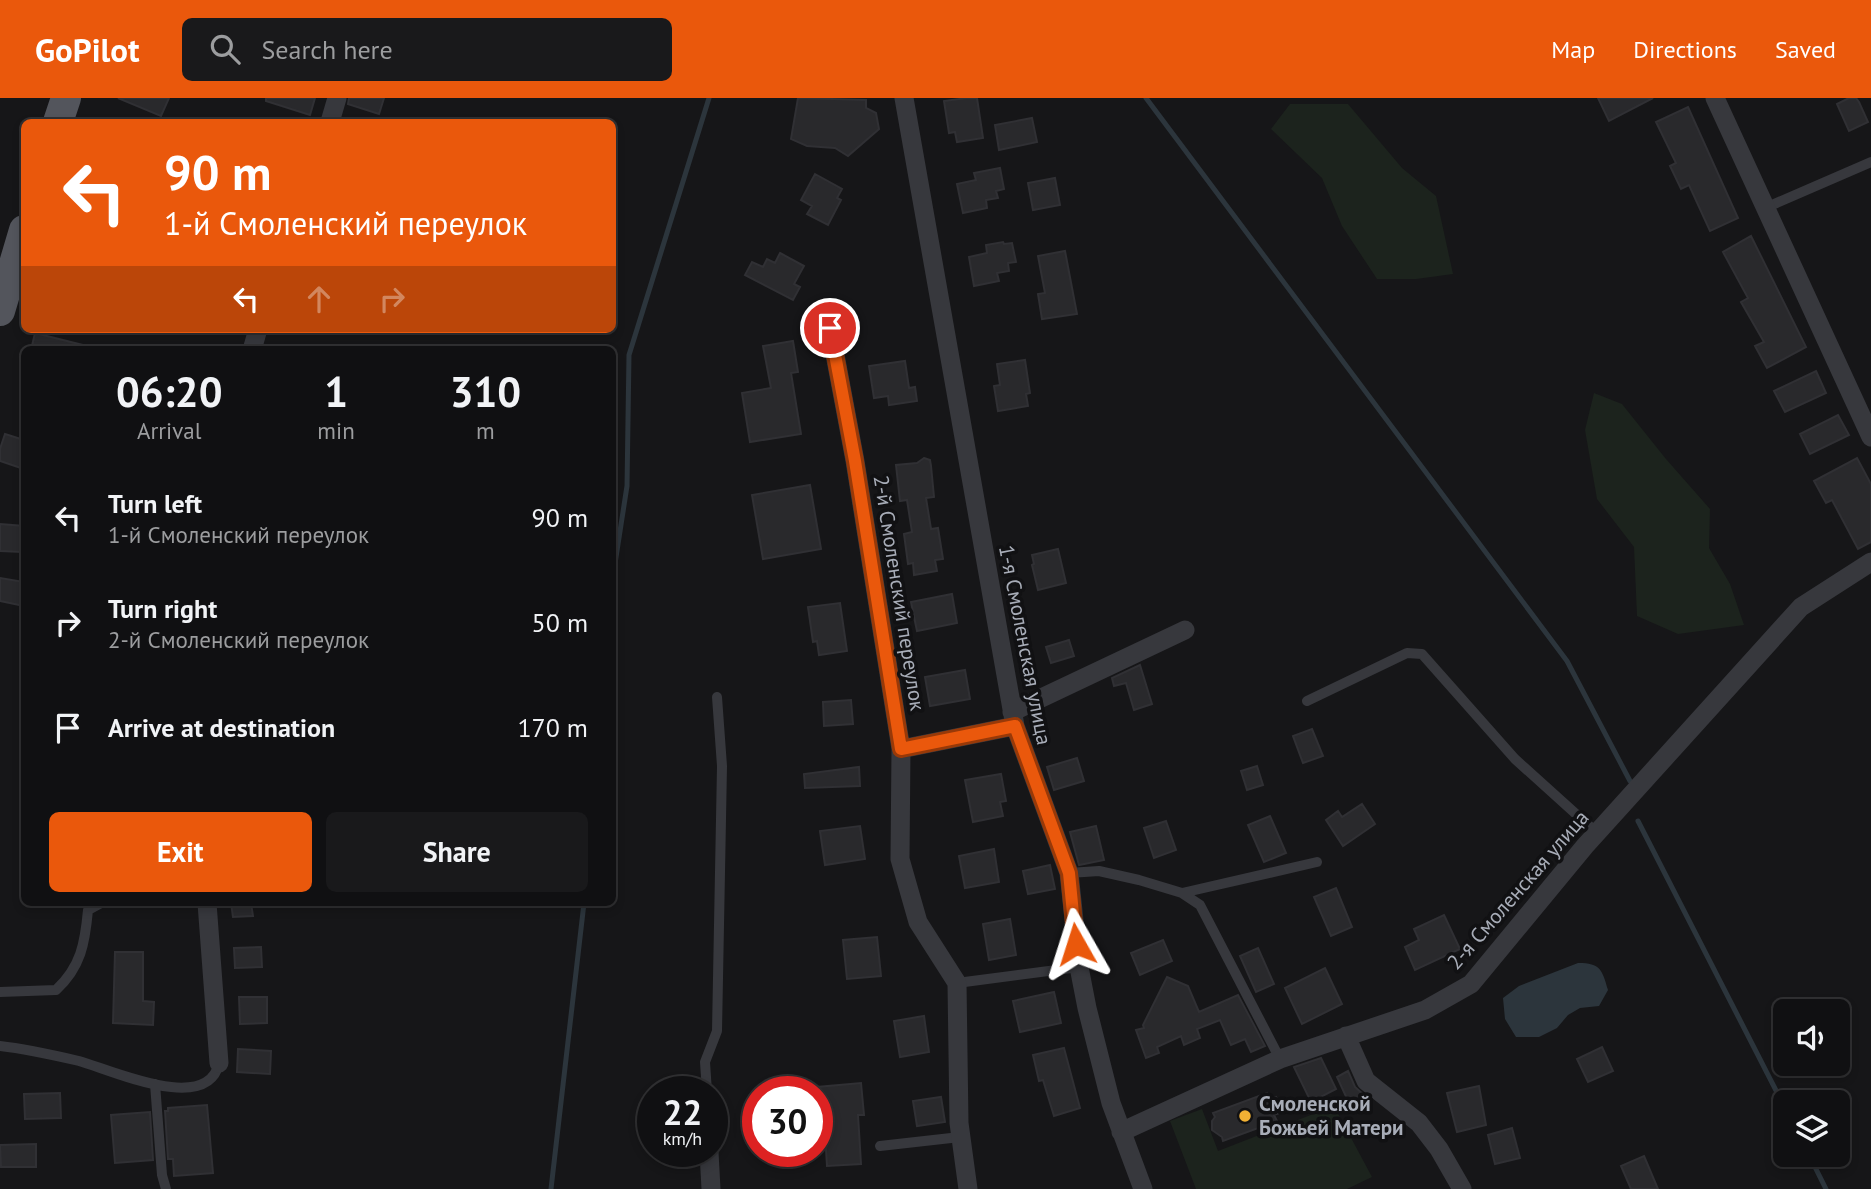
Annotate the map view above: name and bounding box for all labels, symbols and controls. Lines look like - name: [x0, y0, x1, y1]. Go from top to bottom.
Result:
- search box: [182, 18, 672, 81]
- text: GoPilot: [35, 28, 140, 71]
- icon: search: [206, 30, 244, 68]
- text: Search here: [262, 33, 393, 66]
- text: Map: [1551, 34, 1595, 65]
- text: Directions: [1633, 34, 1737, 65]
- text: Saved: [1775, 34, 1836, 65]
- text: 90 m: [164, 140, 271, 204]
- icon: left: [49, 147, 140, 238]
- text: 1-й Смоленский переулок: [164, 202, 527, 244]
- icon: left: [227, 280, 265, 318]
- icon: ahead: [300, 280, 338, 318]
- icon: right: [373, 280, 411, 318]
- pin: [800, 298, 860, 358]
- icon: arrive: [811, 309, 849, 347]
- text: 06:20: [116, 364, 222, 419]
- text: 1: [324, 364, 348, 419]
- text: 310: [450, 364, 521, 419]
- text: Arrival: [137, 416, 201, 445]
- text: min: [317, 416, 355, 445]
- text: m: [476, 416, 495, 445]
- street label: 2-й Смоленский переулок: [868, 473, 931, 713]
- text: Turn left: [108, 487, 202, 520]
- icon: left: [49, 499, 87, 537]
- text: 90 m: [532, 501, 588, 534]
- text: 1-й Смоленский переулок: [108, 520, 369, 549]
- street label: 1-я Смоленская улица: [993, 543, 1058, 747]
- text: Turn right: [108, 592, 217, 625]
- icon: right: [49, 604, 87, 642]
- text: 50 m: [532, 606, 588, 639]
- text: 2-й Смоленский переулок: [108, 625, 369, 654]
- icon: arrive: [49, 709, 87, 747]
- text: Arrive at destination: [108, 711, 335, 744]
- text: 170 m: [517, 711, 588, 744]
- street label: 2-я Смоленская улица: [1441, 804, 1594, 975]
- button: Exit: [49, 812, 312, 892]
- button: Share: [326, 812, 588, 892]
- position arrow: [1039, 907, 1113, 981]
- map controls: [1773, 999, 1850, 1167]
- button: sound: [1773, 999, 1850, 1076]
- speed limit sign: 30: [742, 1076, 833, 1167]
- text: 22: [663, 1089, 702, 1135]
- place label: Смоленской Божьей Матери: [1259, 1090, 1404, 1141]
- button: layers: [1773, 1090, 1850, 1167]
- marker: Смоленской Божьей Матери: [1237, 1108, 1253, 1124]
- text: km/h: [663, 1127, 702, 1150]

